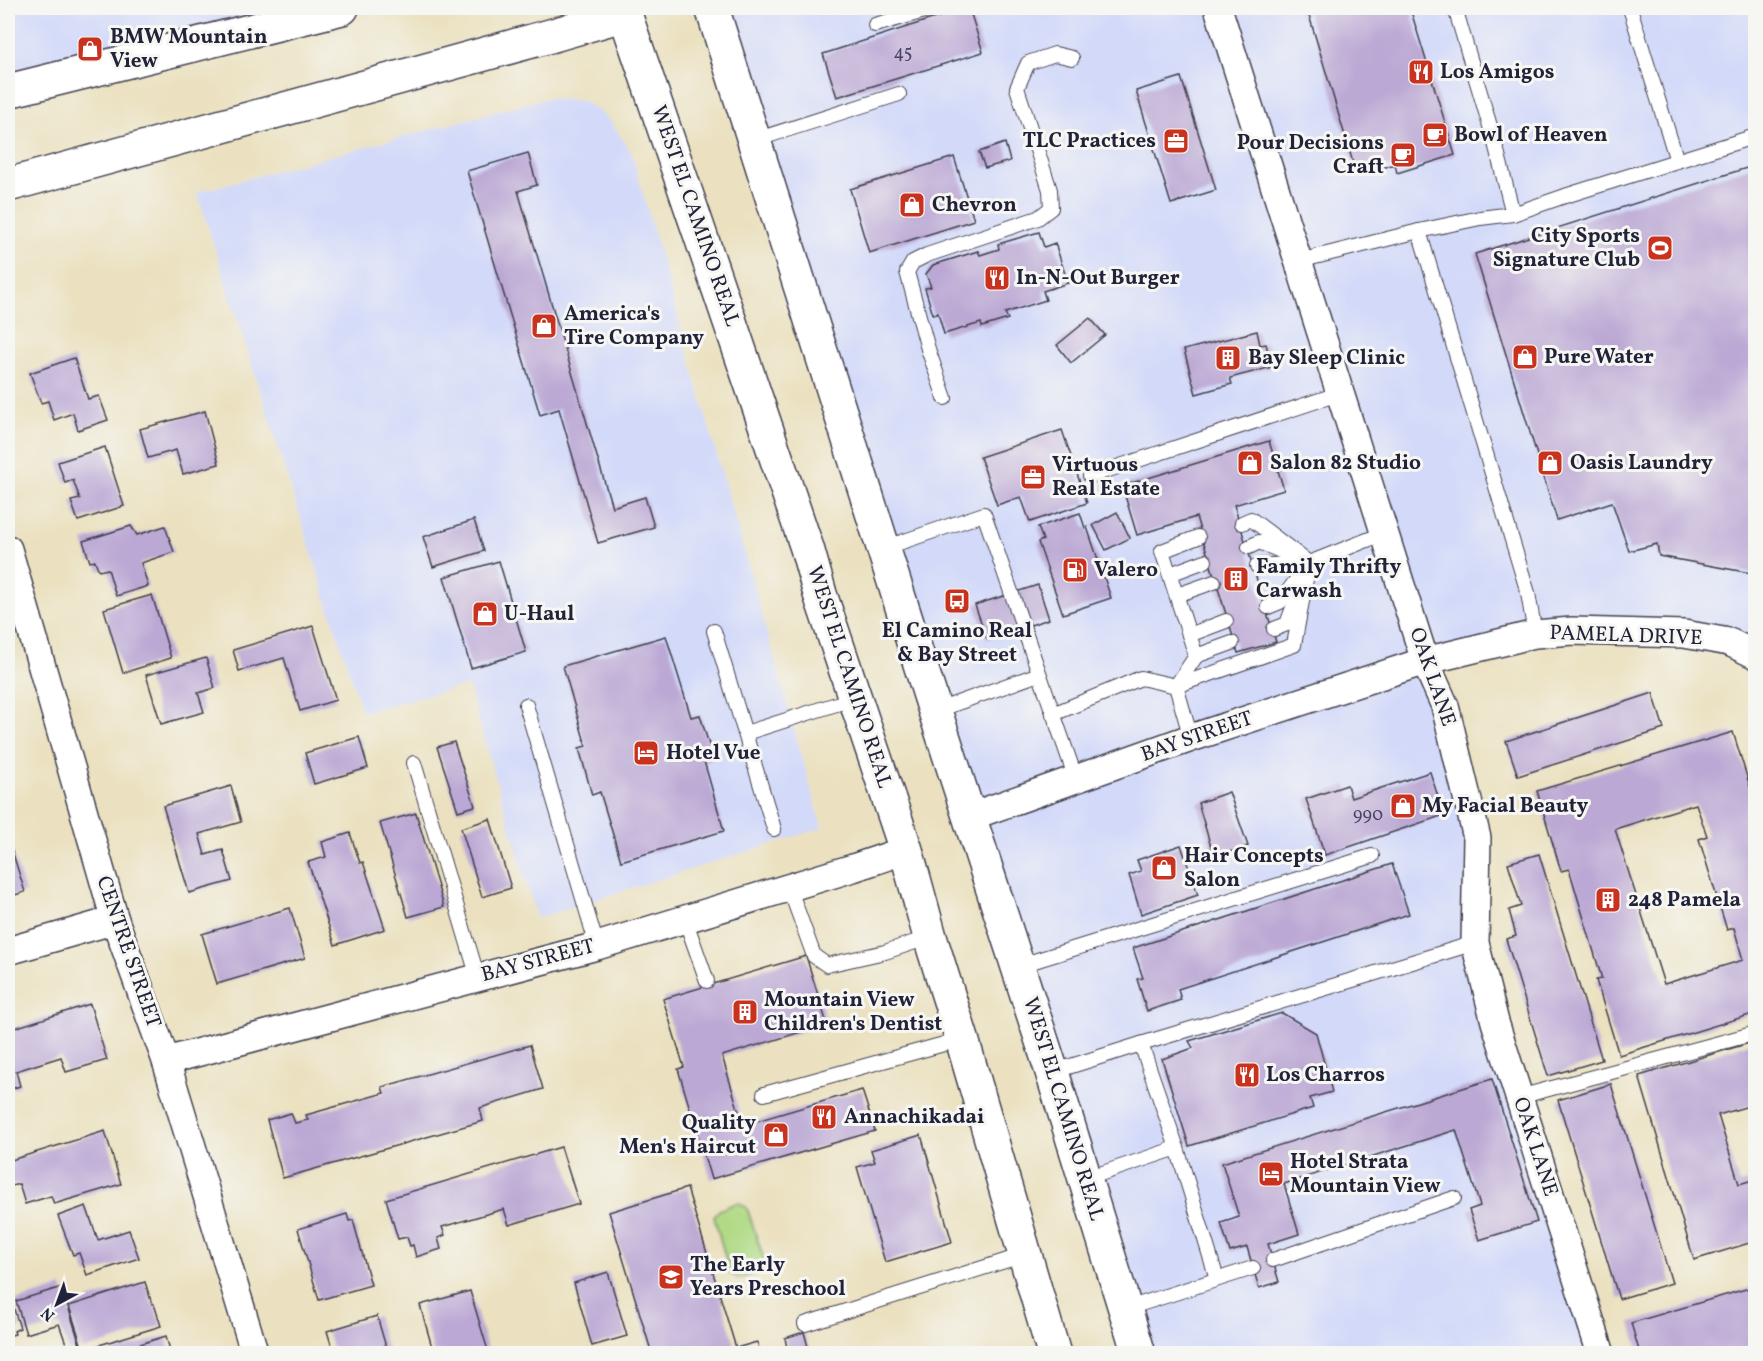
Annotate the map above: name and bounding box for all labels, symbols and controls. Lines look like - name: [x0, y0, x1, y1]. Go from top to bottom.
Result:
- place label: BMW Mountain View: [110, 23, 268, 76]
- shop icon: BMW Mountain View: [75, 34, 105, 64]
- house number: 45: [894, 41, 912, 66]
- restaurant icon: Los Amigos: [1406, 57, 1436, 87]
- place label: Los Amigos: [1440, 58, 1554, 87]
- street label: WEST EL CAMINO REAL: [643, 101, 747, 331]
- cafe icon: Bowl of Heaven: [1420, 120, 1450, 150]
- place label: Bowl of Heaven: [1454, 121, 1608, 150]
- office icon: TLC Practices: [1161, 126, 1191, 156]
- place label: TLC Practices: [1023, 127, 1156, 156]
- place label: Pour Decisions Craft: [1237, 129, 1384, 182]
- cafe icon: Pour Decisions Craft: [1388, 140, 1418, 170]
- shop icon: Chevron: [897, 190, 927, 220]
- place label: Chevron: [932, 191, 1017, 220]
- place label: City Sports Signature Club: [1493, 222, 1640, 275]
- sports icon: City Sports Signature Club: [1645, 233, 1675, 263]
- restaurant icon: In-N-Out Burger: [982, 263, 1012, 293]
- place label: In-N-Out Burger: [1016, 264, 1180, 293]
- place label: America's Tire Company: [564, 300, 704, 353]
- shop icon: America's Tire Company: [529, 311, 559, 341]
- shop icon: Pure Water: [1510, 342, 1540, 372]
- building icon: Bay Sleep Clinic: [1213, 343, 1243, 373]
- place label: Pure Water: [1544, 343, 1654, 372]
- place label: Bay Sleep Clinic: [1248, 344, 1405, 373]
- shop icon: Salon 82 Studio: [1235, 448, 1265, 478]
- shop icon: Oasis Laundry: [1535, 448, 1565, 478]
- place label: Salon 82 Studio: [1270, 449, 1421, 478]
- place label: Oasis Laundry: [1570, 449, 1713, 478]
- place label: Virtuous Real Estate: [1052, 451, 1160, 504]
- office icon: Virtuous Real Estate: [1018, 462, 1048, 492]
- place label: Family Thrifty Carwash: [1256, 553, 1401, 606]
- fuel station icon: Valero: [1060, 555, 1090, 585]
- place label: Valero: [1094, 556, 1158, 585]
- street label: WEST EL CAMINO REAL: [799, 562, 899, 792]
- building icon: Family Thrifty Carwash: [1221, 564, 1251, 594]
- bus stop icon: El Camino Real & Bay Street: [942, 586, 972, 616]
- shop icon: U-Haul: [470, 599, 500, 629]
- place label: U-Haul: [504, 600, 574, 629]
- place label: El Camino Real & Bay Street: [882, 617, 1032, 670]
- street label: PAMELA DRIVE: [1549, 619, 1703, 653]
- street label: OAK LANE: [1402, 624, 1462, 730]
- street label: BAY STREET: [1137, 704, 1257, 770]
- hotel icon: Hotel Vue: [631, 738, 661, 768]
- place label: Hotel Vue: [666, 739, 761, 768]
- shop icon: My Facial Beauty: [1388, 791, 1418, 821]
- place label: My Facial Beauty: [1422, 792, 1589, 821]
- house number: 990: [1353, 803, 1383, 828]
- place label: Hair Concepts Salon: [1184, 842, 1324, 895]
- shop icon: Hair Concepts Salon: [1149, 853, 1179, 883]
- street label: CENTRE STREET: [88, 872, 168, 1032]
- building icon: 248 Pamela: [1593, 885, 1623, 915]
- place label: 248 Pamela: [1628, 886, 1741, 915]
- street label: BAY STREET: [478, 932, 598, 990]
- place label: Mountain View Children's Dentist: [764, 986, 942, 1039]
- street label: WEST EL CAMINO REAL: [1015, 994, 1111, 1225]
- building icon: Mountain View Children's Dentist: [730, 997, 760, 1027]
- restaurant icon: Los Charros: [1232, 1060, 1262, 1090]
- place label: Los Charros: [1266, 1061, 1385, 1090]
- street label: OAK LANE: [1505, 1094, 1565, 1200]
- restaurant icon: Annachikadai: [809, 1102, 839, 1132]
- place label: Annachikadai: [844, 1103, 984, 1132]
- place label: Quality Men's Haircut: [619, 1109, 756, 1162]
- shop icon: Quality Men's Haircut: [761, 1120, 791, 1150]
- place label: Hotel Strata Mountain View: [1290, 1148, 1441, 1201]
- hotel icon: Hotel Strata Mountain View: [1256, 1159, 1286, 1189]
- place label: The Early Years Preschool: [690, 1251, 846, 1304]
- school or university icon: The Early Years Preschool: [656, 1262, 686, 1292]
- north arrow: [27, 1274, 87, 1334]
- text: N: [37, 1301, 60, 1326]

